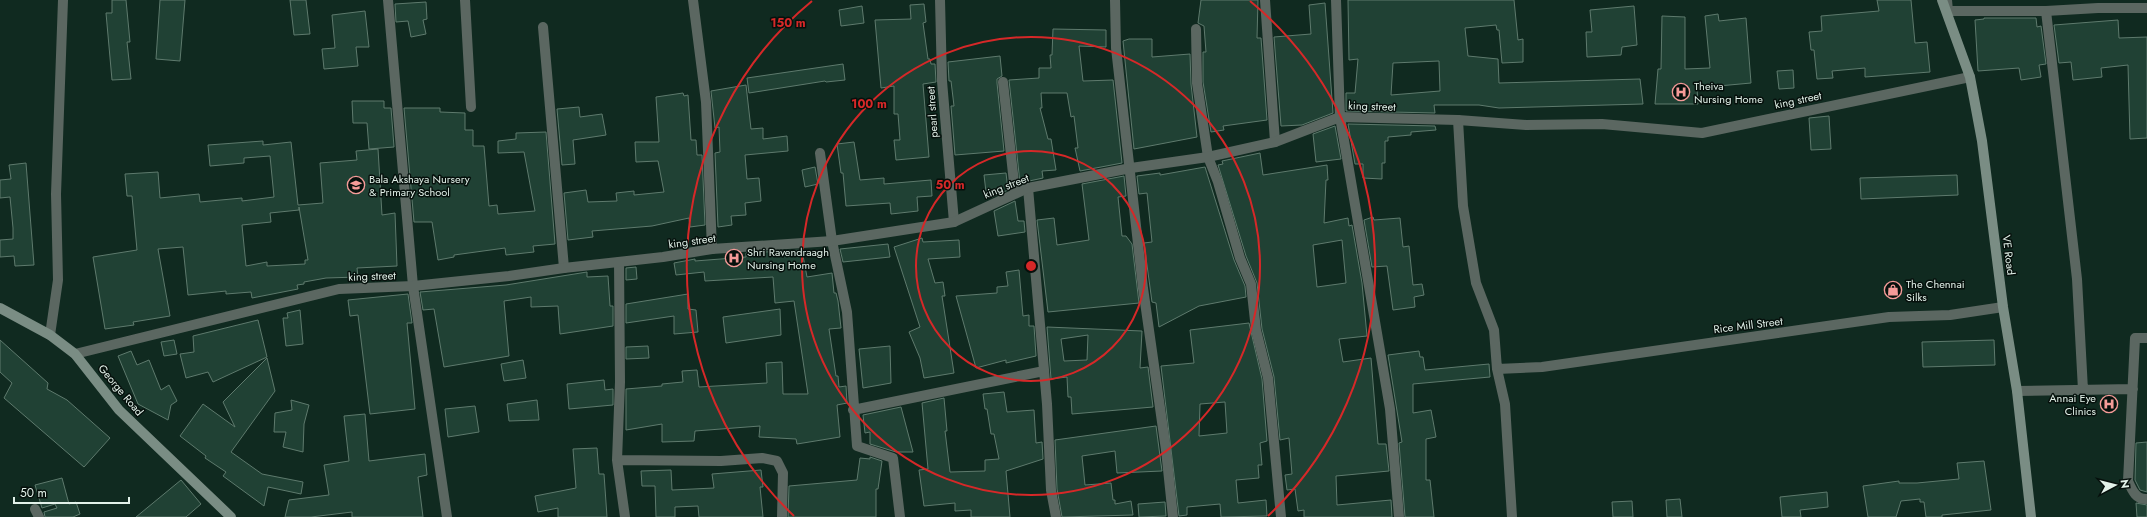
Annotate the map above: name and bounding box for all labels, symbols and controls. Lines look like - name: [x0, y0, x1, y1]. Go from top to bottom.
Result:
- text: 150 m: [770, 14, 806, 32]
- place label: Theiva Nursing Home: [1694, 78, 1763, 107]
- hospital icon: Theiva Nursing Home: [1671, 82, 1691, 102]
- street label: pearl street: [922, 85, 942, 138]
- street label: king street: [1773, 87, 1823, 113]
- text: 100 m: [851, 95, 887, 113]
- street label: king street: [1348, 97, 1396, 115]
- street label: king street: [981, 170, 1031, 202]
- place label: Bala Akshaya Nursery & Primary School: [369, 171, 470, 200]
- school or university icon: Bala Akshaya Nursery & Primary School: [346, 175, 366, 195]
- text: 50 m: [935, 176, 965, 194]
- street label: king street: [667, 230, 717, 252]
- street label: VE Road: [1999, 234, 2019, 276]
- place label: Shri Ravendraagh Nursing Home: [747, 244, 829, 273]
- hospital icon: Shri Ravendraagh Nursing Home: [724, 248, 744, 268]
- centre of rings: [1024, 259, 1038, 273]
- street label: king street: [348, 267, 396, 285]
- place label: The Chennai Silks: [1906, 276, 1965, 305]
- shop icon: The Chennai Silks: [1883, 280, 1903, 300]
- street label: Rice Mill Street: [1712, 313, 1784, 337]
- street label: George Road: [95, 361, 147, 419]
- place label: Annai Eye Clinics: [2049, 390, 2097, 419]
- hospital icon: Annai Eye Clinics: [2099, 394, 2119, 414]
- north arrow: [2095, 465, 2135, 505]
- text: N: [2116, 478, 2133, 489]
- scale bar: [14, 479, 129, 505]
- text: 50 m: [20, 484, 47, 502]

